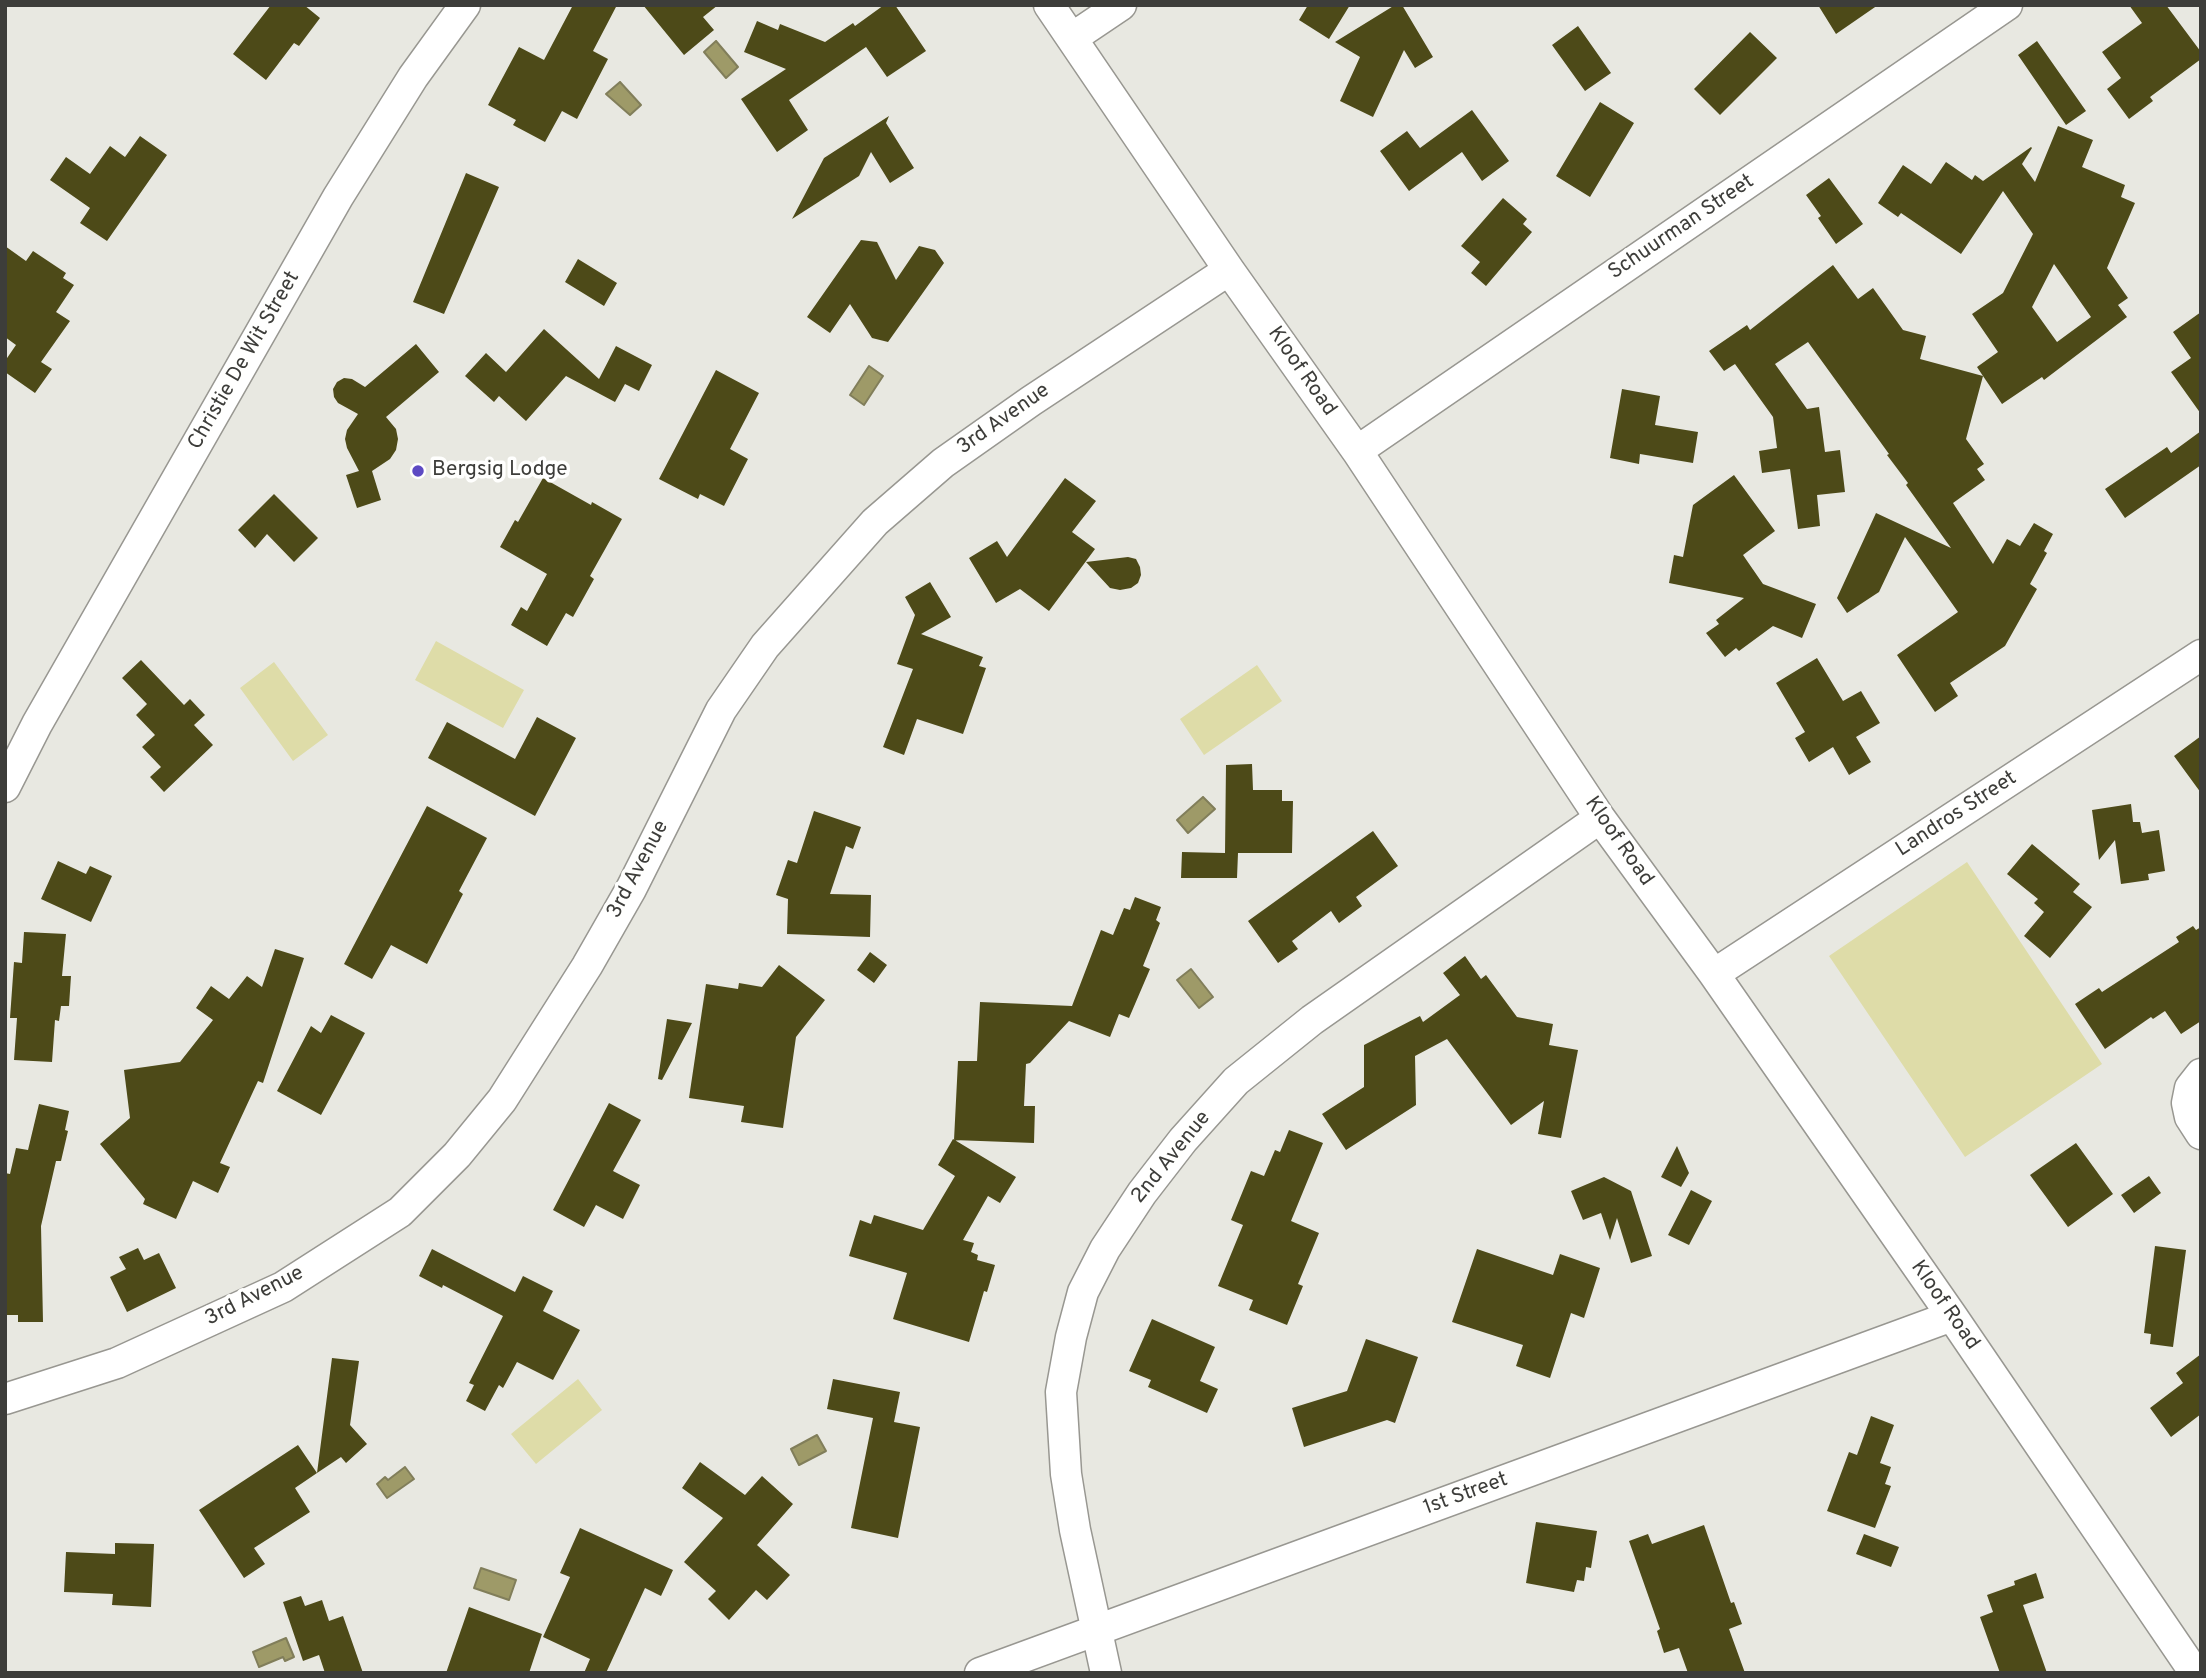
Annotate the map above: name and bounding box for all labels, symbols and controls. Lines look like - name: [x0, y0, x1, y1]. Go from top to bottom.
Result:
- street label: Schuurman Street: [1604, 170, 1760, 286]
- street label: Christie De Wit Street: [184, 267, 306, 455]
- street label: Kloof Road: [1261, 322, 1341, 422]
- street label: 3rd Avenue: [953, 379, 1055, 461]
- place label: Bergsig Lodge: [432, 458, 567, 484]
- marker: Bergsig Lodge: [410, 463, 426, 479]
- street label: Landros Street: [1892, 767, 2022, 863]
- street label: Kloof Road: [1578, 792, 1658, 892]
- street label: 3rd Avenue: [603, 817, 675, 923]
- street label: 2nd Avenue: [1127, 1107, 1217, 1209]
- street label: Kloof Road: [1904, 1256, 1984, 1356]
- street label: 3rd Avenue: [202, 1261, 308, 1333]
- street label: 1st Street: [1420, 1468, 1512, 1522]

